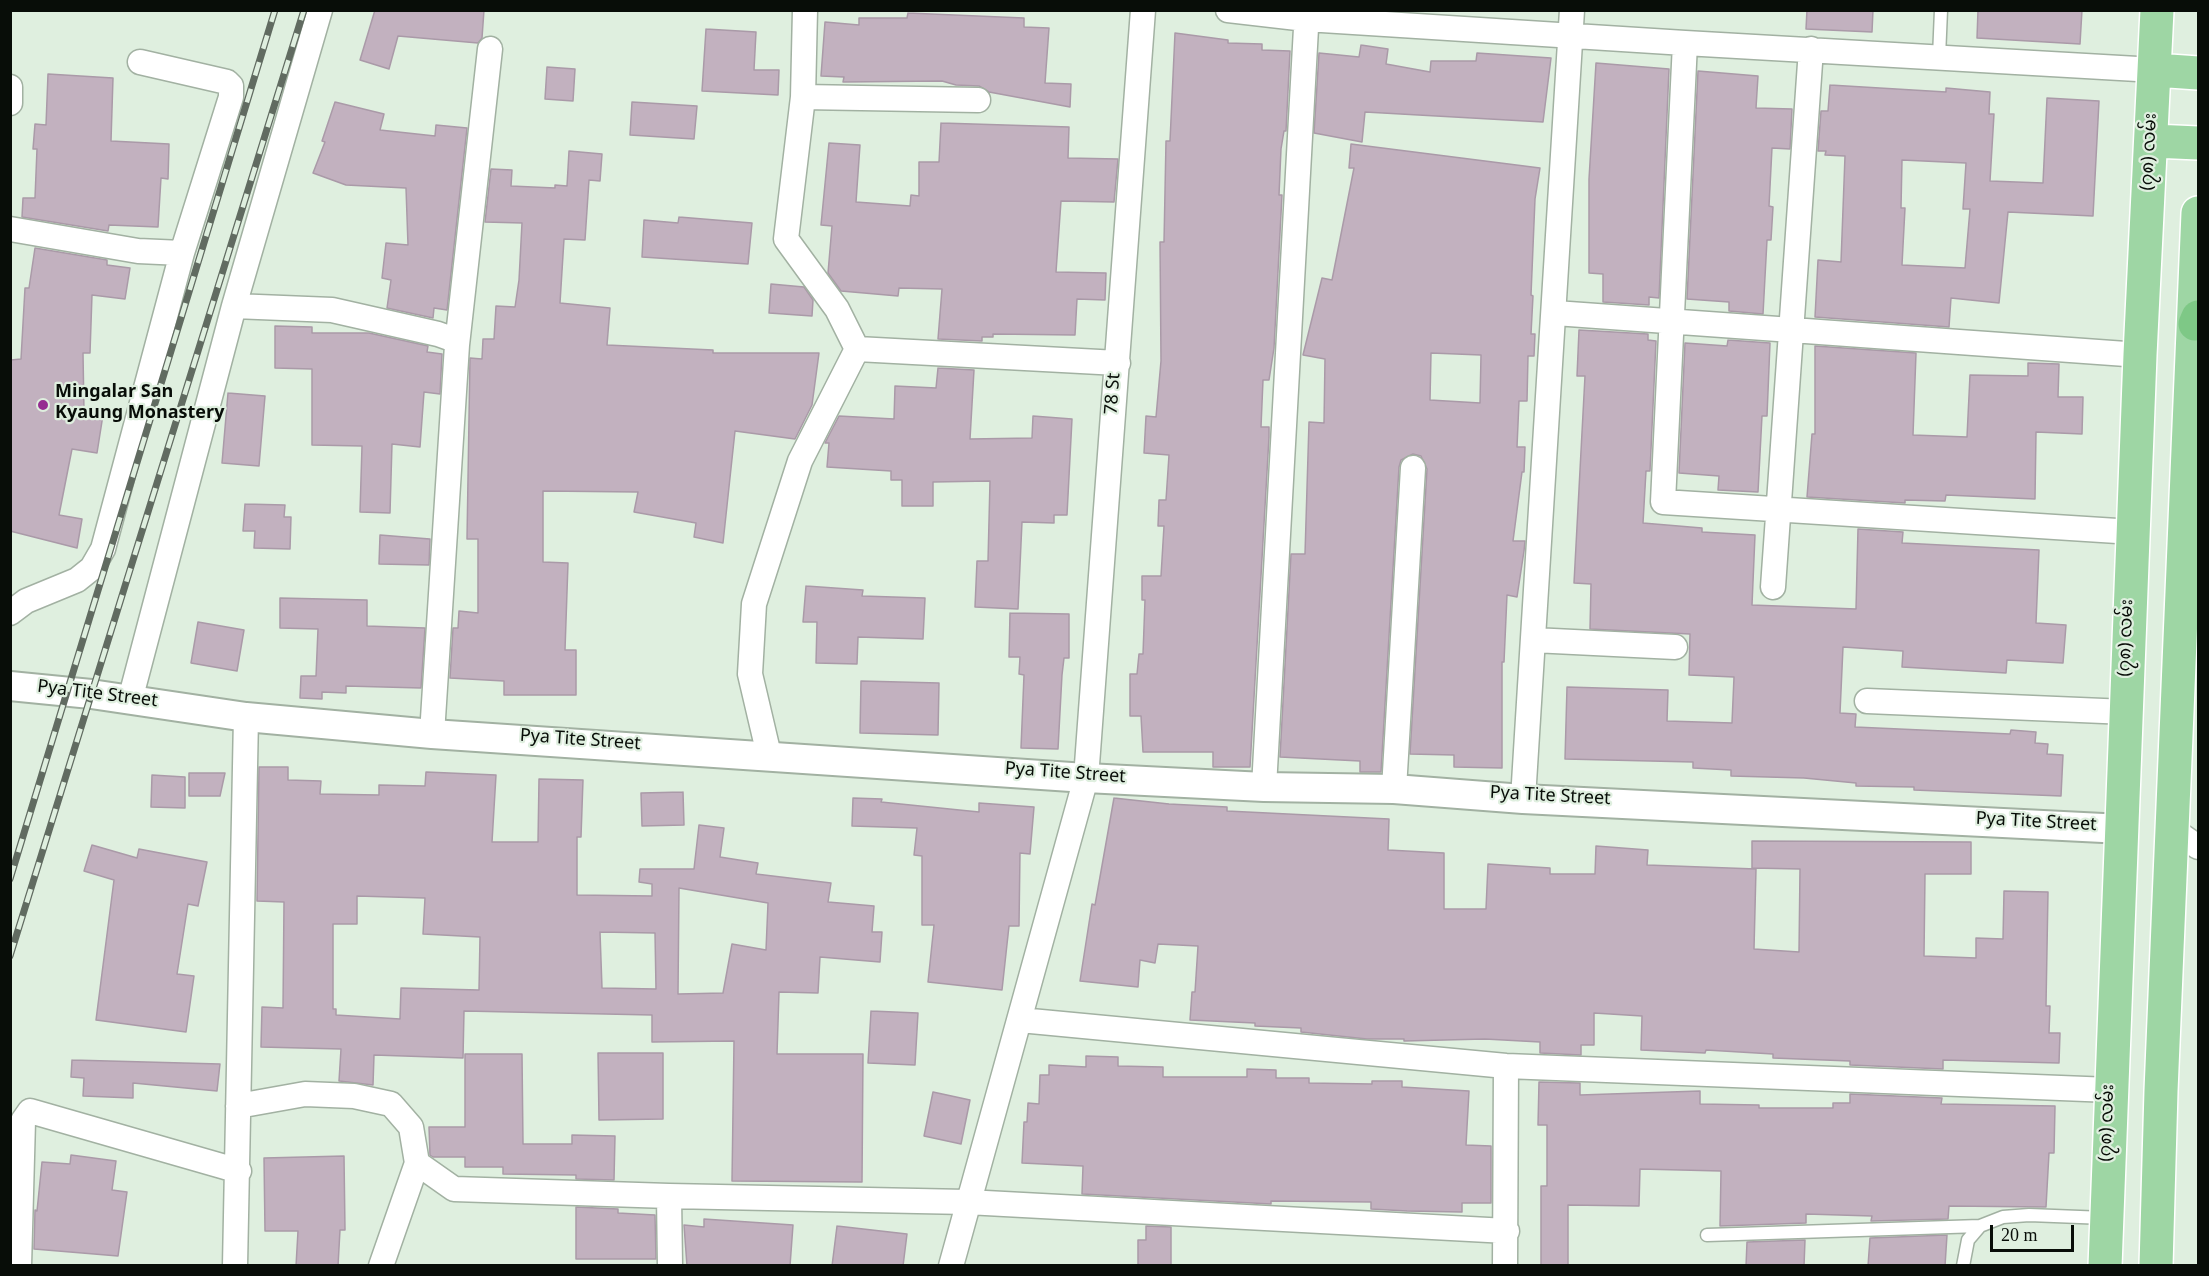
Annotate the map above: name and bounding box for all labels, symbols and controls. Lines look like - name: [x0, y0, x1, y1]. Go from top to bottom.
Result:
- street label: (၇၈) လမ်း: [2139, 113, 2165, 191]
- street label: 78 St: [1104, 372, 1128, 416]
- place label: Mingalar San Kyaung Monastery: [55, 384, 224, 426]
- marker: Mingalar San Kyaung Monastery: [36, 398, 50, 412]
- street label: (၇၈) လမ်း: [2117, 599, 2141, 677]
- street label: Pya Tite Street: [36, 679, 158, 715]
- street label: Pya Tite Street: [519, 728, 641, 758]
- street label: Pya Tite Street: [1004, 761, 1126, 791]
- street label: Pya Tite Street: [1489, 785, 1611, 813]
- street label: Pya Tite Street: [1975, 811, 2097, 839]
- street label: (၇၈) လမ်း: [2098, 1084, 2122, 1162]
- scale bar: [1993, 1213, 2077, 1251]
- text: 20 m: [2001, 1225, 2038, 1245]

